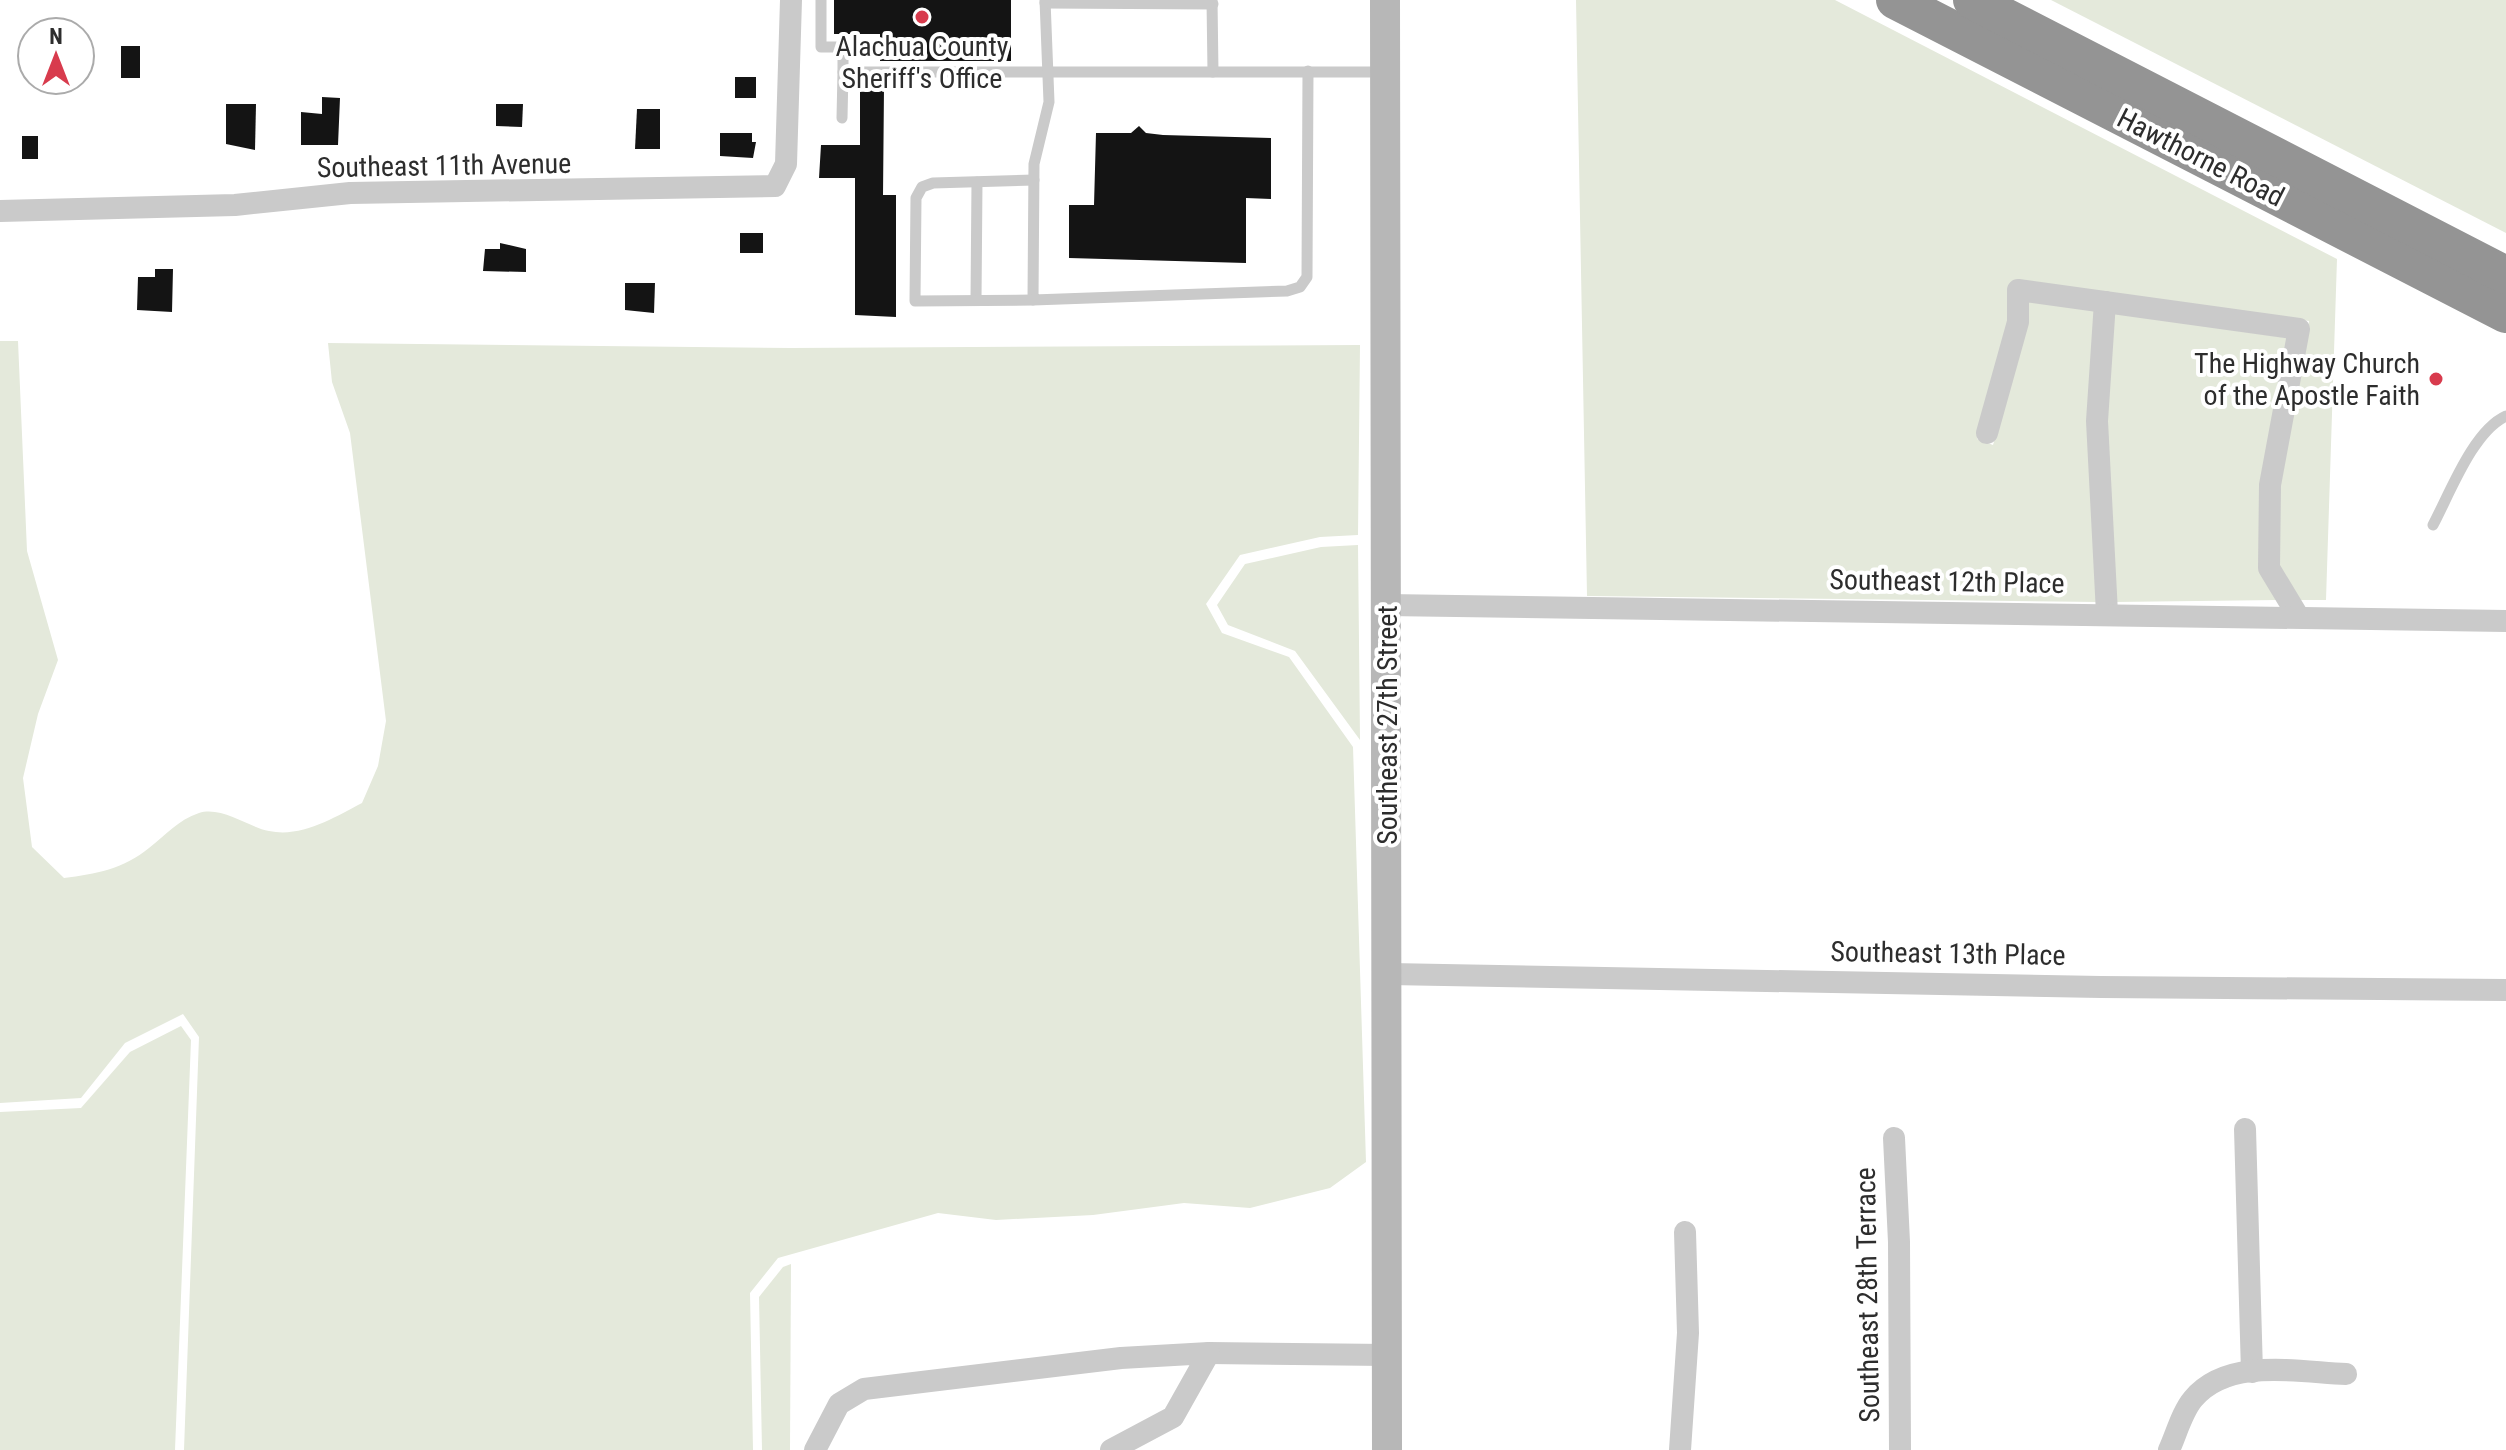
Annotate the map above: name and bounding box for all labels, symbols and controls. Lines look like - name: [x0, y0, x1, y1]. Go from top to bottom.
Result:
- marker: Alachua County Sheriff's Office: [913, 8, 931, 26]
- north arrow: [16, 16, 96, 96]
- text: N: [49, 24, 63, 49]
- place label: Alachua County Sheriff's Office: [836, 30, 1009, 95]
- street label: Hawthorne Road: [2112, 101, 2290, 214]
- street label: Southeast 11th Avenue: [317, 147, 571, 184]
- place label: The Highway Church of the Apostle Faith: [2194, 347, 2420, 412]
- marker: The Highway Church of the Apostle Faith: [2427, 370, 2445, 388]
- street label: Southeast 12th Place: [1829, 563, 2065, 600]
- street label: Southeast 27th Street: [1371, 605, 1404, 845]
- street label: Southeast 13th Place: [1830, 935, 2066, 972]
- street label: Southeast 28th Terrace: [1849, 1167, 1886, 1423]

